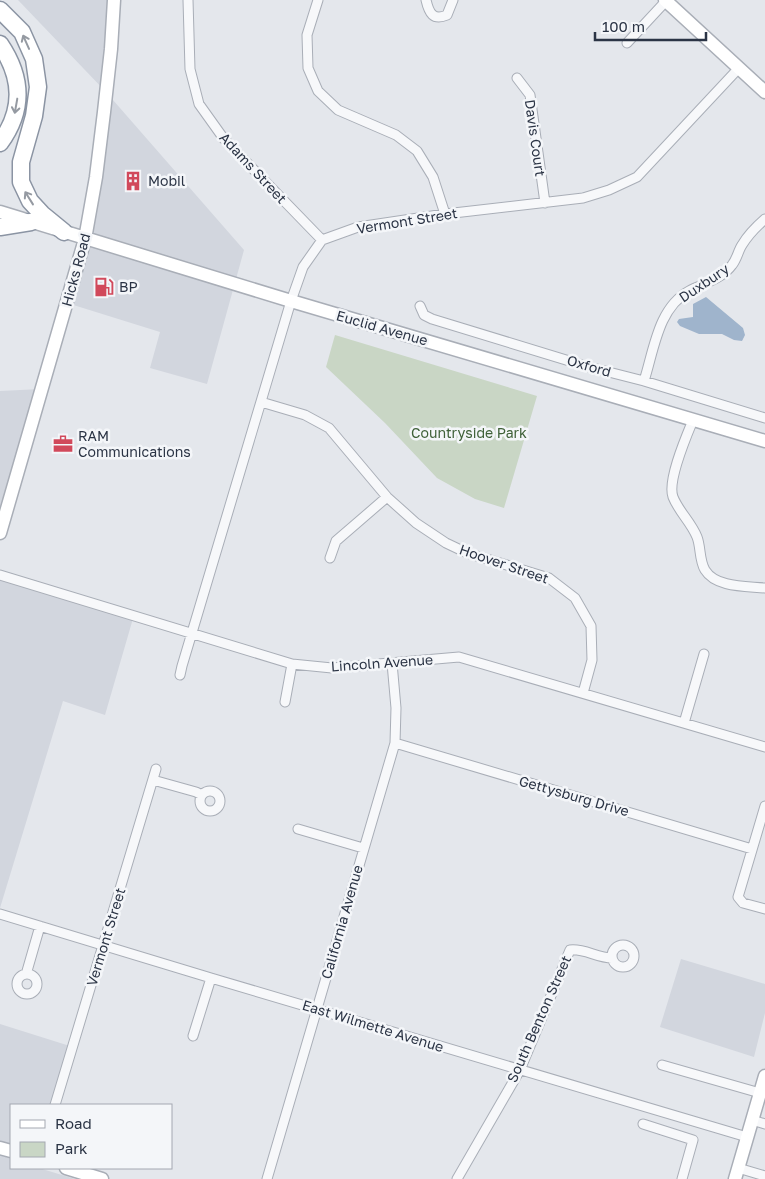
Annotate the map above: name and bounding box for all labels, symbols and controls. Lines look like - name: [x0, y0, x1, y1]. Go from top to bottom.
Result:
- scale bar: [595, 10, 706, 42]
- text: 100 m: [602, 17, 645, 35]
- one-way arrow: [21, 35, 31, 50]
- one-way arrow: [11, 98, 21, 114]
- street label: Davis Court: [522, 98, 549, 178]
- street label: Adams Street: [216, 129, 290, 207]
- building icon: Mobil: [122, 170, 144, 192]
- place label: Mobil: [148, 172, 185, 189]
- one-way arrow: [24, 191, 35, 205]
- street label: Vermont Street: [355, 204, 459, 237]
- street label: Hicks Road: [58, 231, 93, 308]
- street label: Duxbury: [675, 260, 732, 306]
- fuel station icon: BP: [93, 276, 115, 298]
- place label: BP: [119, 278, 138, 295]
- street label: Euclid Avenue: [334, 306, 430, 349]
- street label: Oxford: [565, 351, 613, 380]
- park label: Countryside Park: [411, 424, 527, 441]
- place label: RAM Communications: [78, 427, 191, 460]
- office icon: RAM Communications: [52, 433, 74, 455]
- street label: Hoover Street: [457, 540, 551, 587]
- street label: Lincoln Avenue: [330, 650, 434, 675]
- street label: Gettysburg Drive: [517, 772, 631, 819]
- street label: California Avenue: [317, 863, 366, 981]
- street label: Vermont Street: [82, 886, 129, 988]
- street label: South Benton Street: [503, 953, 574, 1085]
- street label: East Wilmette Avenue: [300, 996, 446, 1055]
- legend: [10, 1104, 172, 1169]
- text: Road: [55, 1114, 92, 1132]
- text: Park: [55, 1139, 88, 1157]

